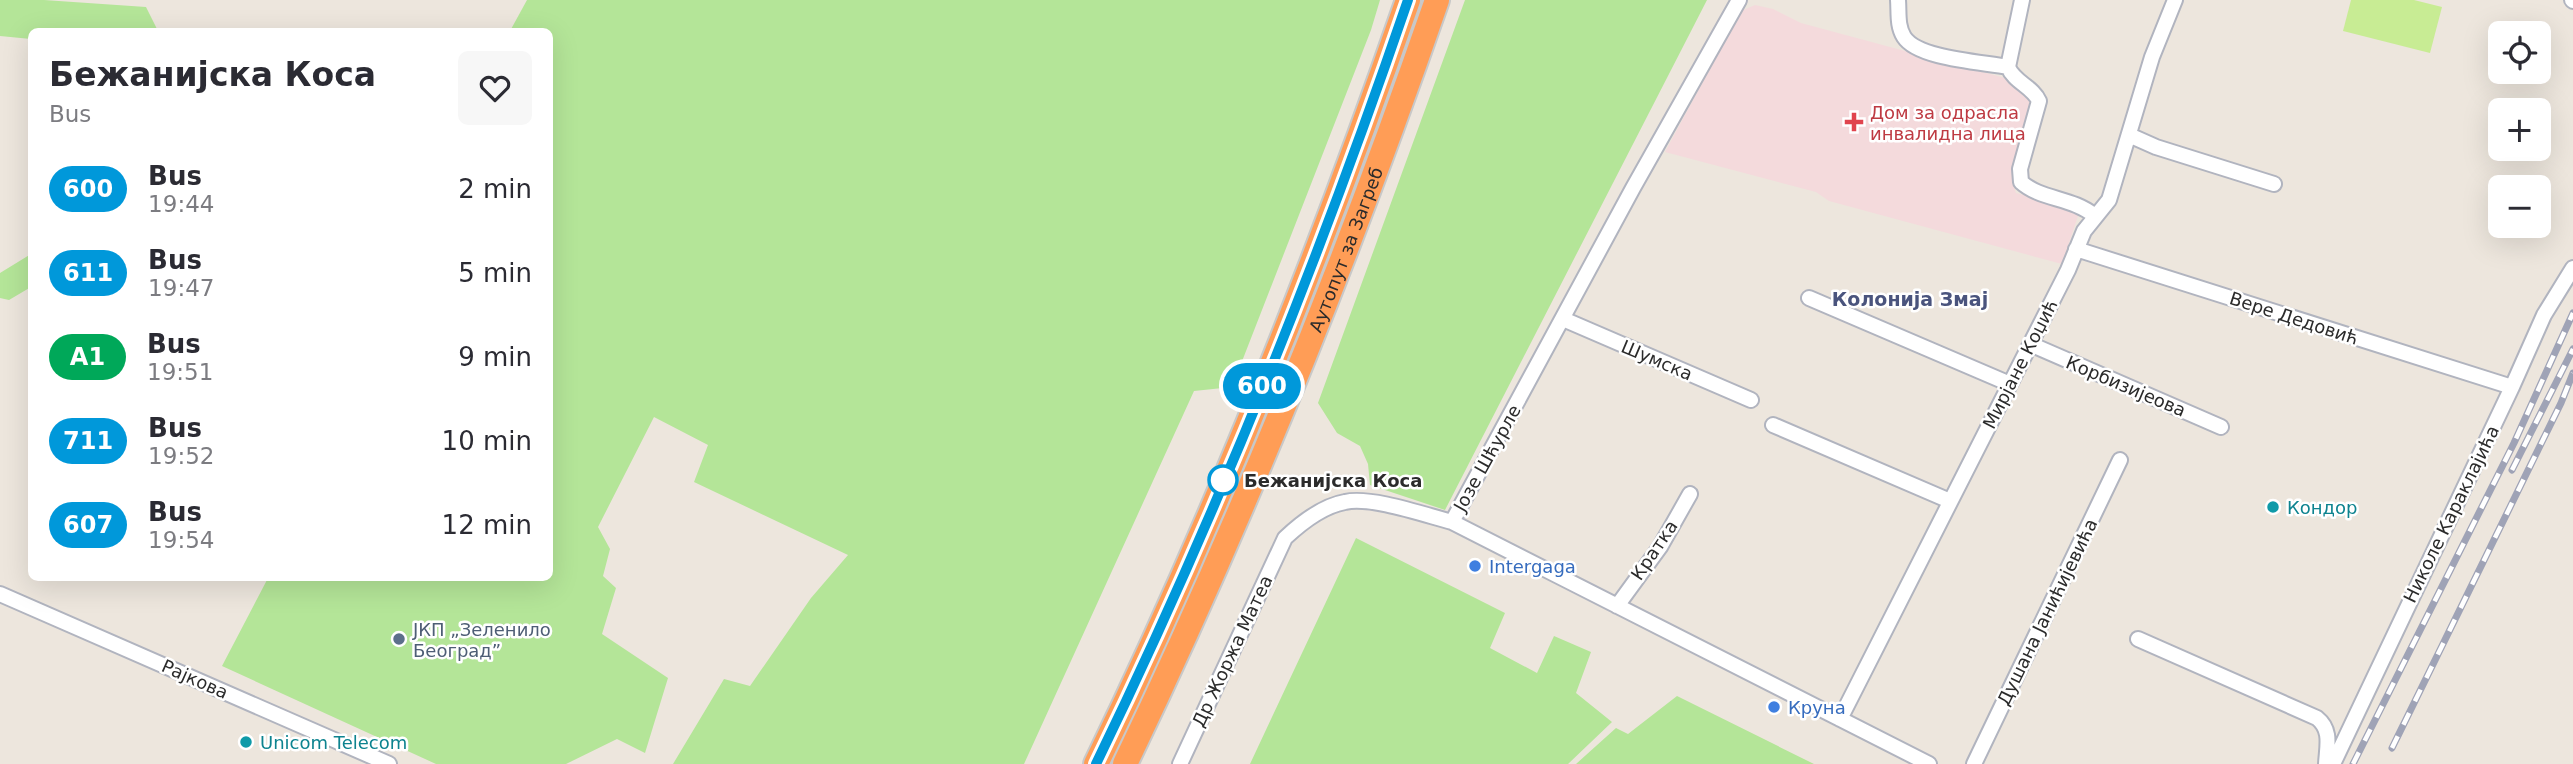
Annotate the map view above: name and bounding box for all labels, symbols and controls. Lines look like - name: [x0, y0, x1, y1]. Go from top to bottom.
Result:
- map controls: [2488, 21, 2551, 238]
- button: locate: [2488, 21, 2551, 84]
- button: heart: [458, 51, 532, 125]
- text: Бежанијска Коса: [49, 55, 376, 94]
- button: +: [2488, 98, 2551, 161]
- text: Bus: [49, 101, 91, 127]
- place label: Дом за одрасла инвалидна лица: [1870, 102, 2026, 144]
- marker: Дом за одрасла инвалидна лица: [1844, 112, 1864, 132]
- text: Bus: [148, 161, 202, 191]
- street label: Аутопут за Загреб: [1304, 164, 1387, 335]
- text: 2 min: [458, 174, 532, 204]
- text: 600: [63, 175, 113, 203]
- button: −: [2488, 175, 2551, 238]
- text: 19:44: [148, 191, 214, 217]
- text: Bus: [148, 245, 202, 275]
- text: 5 min: [458, 258, 532, 288]
- text: 611: [63, 259, 113, 287]
- text: 19:47: [148, 275, 214, 301]
- street label: Вере Дедовић: [2227, 287, 2361, 349]
- district label: Колонија Змај: [1832, 288, 1988, 310]
- street label: Мирјане Коџић: [1978, 296, 2062, 432]
- text: Bus: [147, 329, 201, 359]
- street label: Шумска: [1618, 336, 1696, 384]
- text: 9 min: [458, 342, 532, 372]
- text: A1: [70, 343, 105, 371]
- street label: Корбизијеова: [2063, 351, 2189, 421]
- text: 19:51: [147, 359, 213, 385]
- line badge: 600: [1222, 363, 1302, 409]
- text: 600: [1237, 372, 1287, 400]
- street label: Јозе Шћурле: [1449, 401, 1525, 516]
- text: Bus: [148, 413, 202, 443]
- street label: Николе Караклајића: [2399, 422, 2503, 606]
- text: 10 min: [442, 426, 532, 456]
- text: 711: [63, 427, 113, 455]
- text: 19:52: [148, 443, 214, 469]
- marker: Бежанијска Коса: [1208, 465, 1238, 495]
- place label: Бежанијска Коса: [1244, 470, 1422, 491]
- text: Bus: [148, 497, 202, 527]
- place label: Кондор: [2287, 497, 2357, 518]
- marker: Кондор: [2265, 499, 2281, 515]
- text: 12 min: [442, 510, 532, 540]
- text: 607: [63, 511, 113, 539]
- street label: Душана Јанићијевића: [1993, 515, 2101, 709]
- street label: Кратка: [1626, 516, 1682, 584]
- text: 19:54: [148, 527, 214, 553]
- place label: Intergaga: [1489, 556, 1576, 577]
- marker: Intergaga: [1467, 558, 1483, 574]
- street label: Др Жоржа Матеа: [1188, 572, 1276, 730]
- place label: ЈКП „Зеленило Београд”: [412, 619, 551, 661]
- marker: ЈКП „Зеленило Београд”: [391, 631, 407, 647]
- street label: Рајкова: [159, 655, 231, 703]
- place label: Круна: [1788, 697, 1846, 718]
- marker: Круна: [1766, 699, 1782, 715]
- place label: Unicom Telecom: [260, 732, 407, 753]
- marker: Unicom Telecom: [238, 734, 254, 750]

